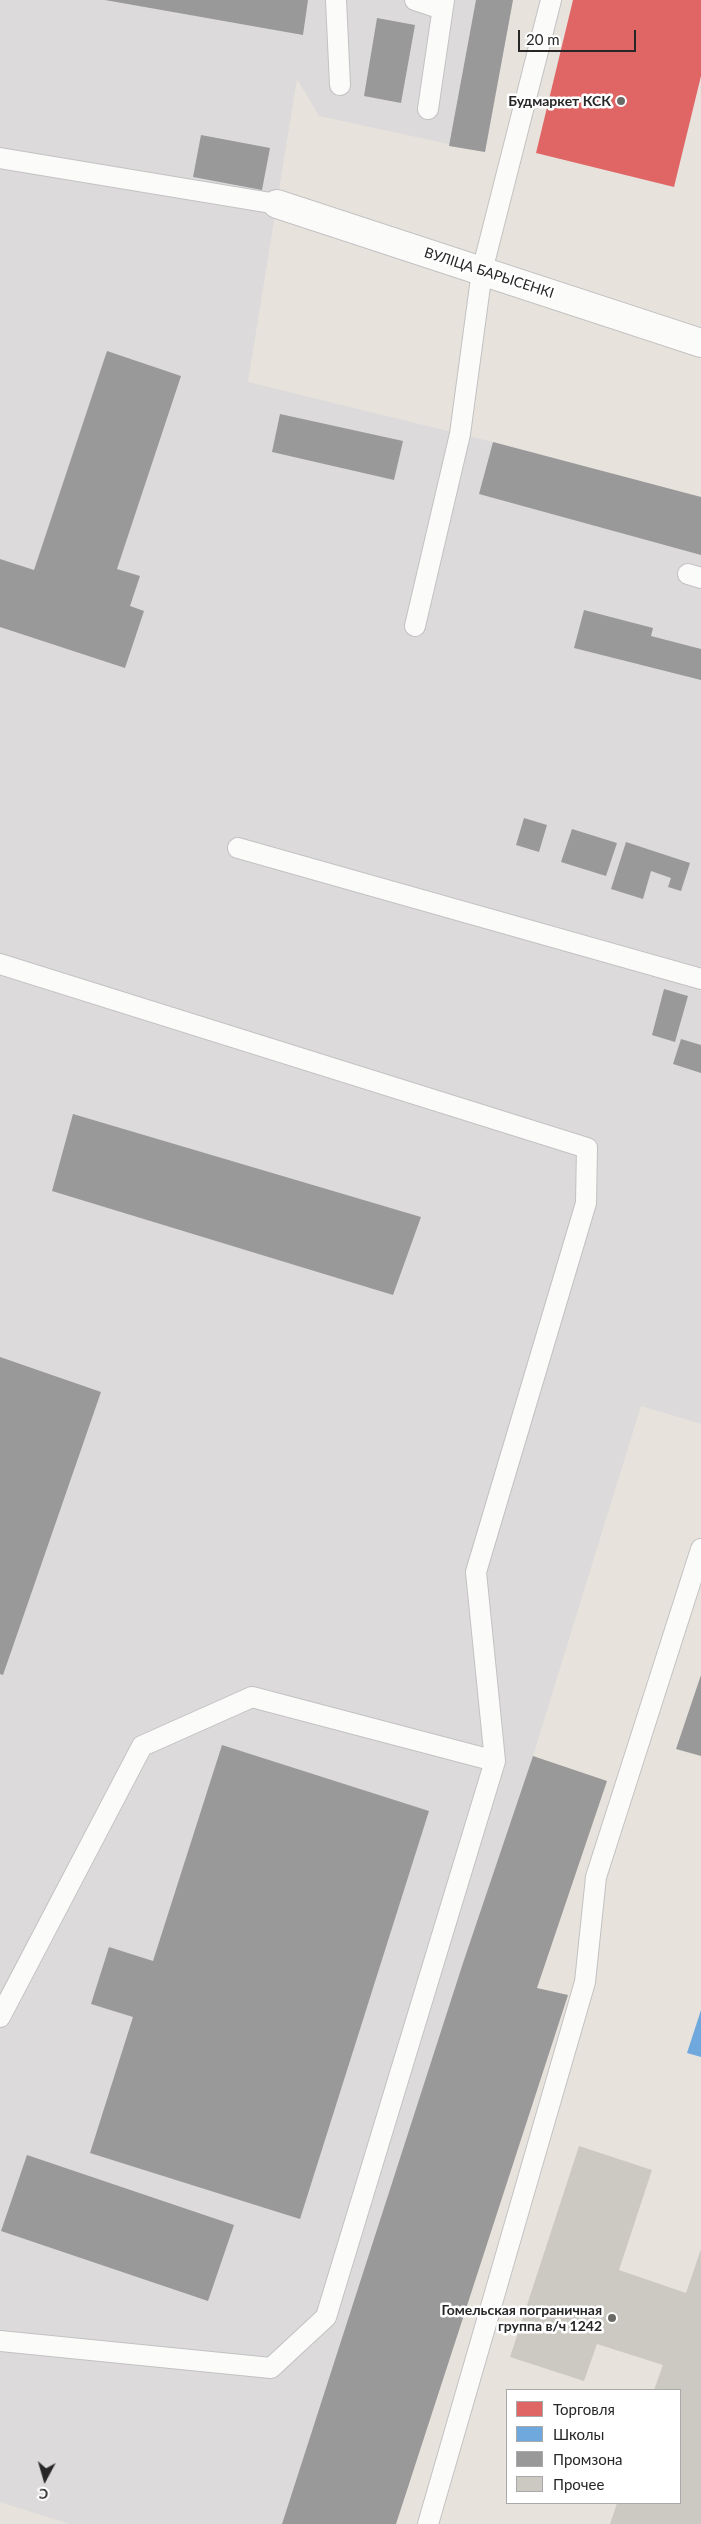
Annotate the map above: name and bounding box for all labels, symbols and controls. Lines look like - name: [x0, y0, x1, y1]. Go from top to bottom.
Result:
- scale bar: [521, 20, 638, 52]
- text: 20 m: [526, 30, 560, 48]
- place label: Будмаркет КСК: [508, 93, 611, 109]
- marker: Будмаркет КСК: [615, 95, 627, 107]
- street label: ВУЛІЦА БАРЫСЕНКІ: [422, 244, 556, 302]
- place label: Гомельская пограничная группа в/ч 1242: [441, 2302, 602, 2334]
- marker: Гомельская пограничная группа в/ч 1242: [606, 2312, 618, 2324]
- legend: [506, 2389, 681, 2504]
- text: Торговля: [553, 2400, 615, 2418]
- text: Школы: [553, 2425, 604, 2443]
- text: Промзона: [553, 2450, 623, 2468]
- north arrow: [20, 2454, 70, 2504]
- text: Прочее: [553, 2475, 604, 2493]
- text: С: [38, 2485, 49, 2503]

